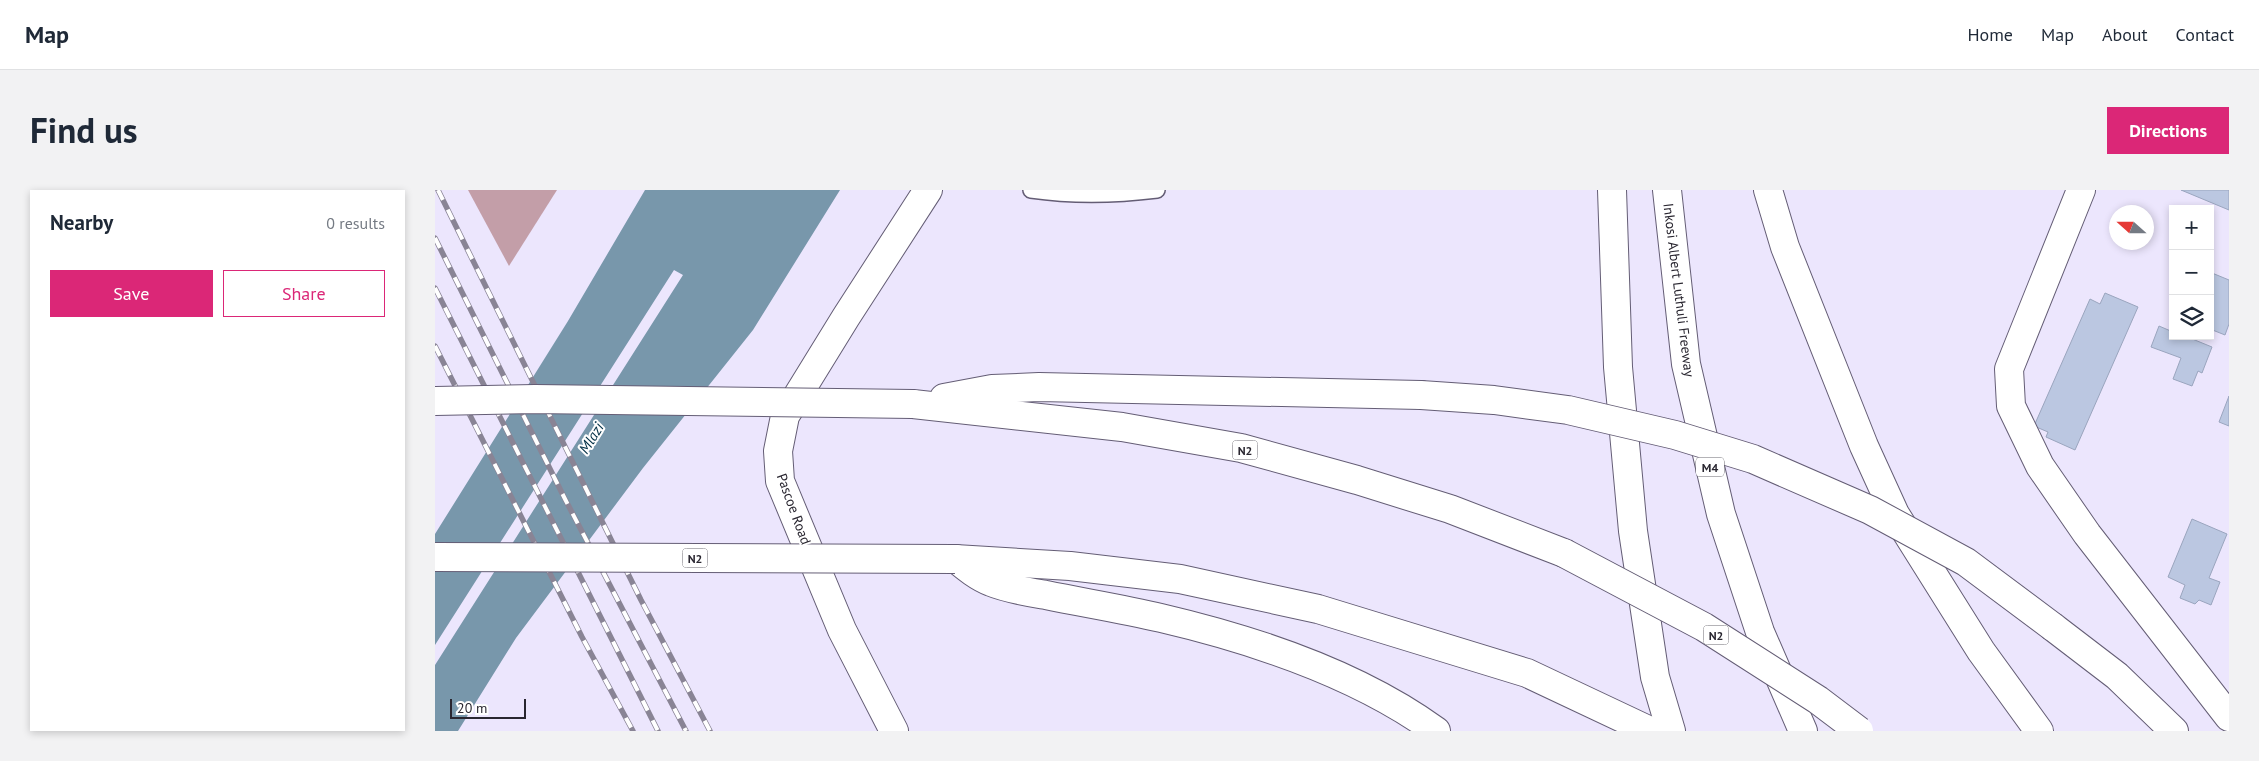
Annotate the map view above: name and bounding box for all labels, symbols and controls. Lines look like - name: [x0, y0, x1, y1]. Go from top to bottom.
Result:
- text: Map: [25, 19, 69, 50]
- text: Home: [1967, 23, 2013, 46]
- text: Map: [2041, 23, 2074, 46]
- text: About: [2102, 23, 2148, 46]
- text: Contact: [2176, 23, 2234, 46]
- text: Find us: [30, 107, 138, 153]
- button: Directions: [2107, 107, 2229, 154]
- street label: Inkosi Albert Luthuli Freeway: [1659, 202, 1699, 378]
- north arrow: [2109, 205, 2154, 250]
- map controls: [2169, 205, 2214, 340]
- button: +: [2169, 205, 2214, 250]
- text: Nearby: [50, 209, 113, 236]
- text: 0 results: [326, 213, 385, 233]
- button: −: [2169, 250, 2214, 295]
- button: Save: [50, 270, 213, 317]
- button: Share: [223, 270, 385, 317]
- button: layers: [2169, 295, 2214, 340]
- water label: Mlazi: [574, 418, 608, 457]
- road number: N2: [1233, 440, 1257, 460]
- road number: M4: [1696, 458, 1724, 476]
- street label: Pascoe Road: [773, 471, 815, 547]
- road number: N2: [683, 548, 707, 568]
- road number: N2: [1703, 626, 1729, 644]
- scale bar: [450, 696, 526, 719]
- text: 20 m: [457, 699, 487, 717]

